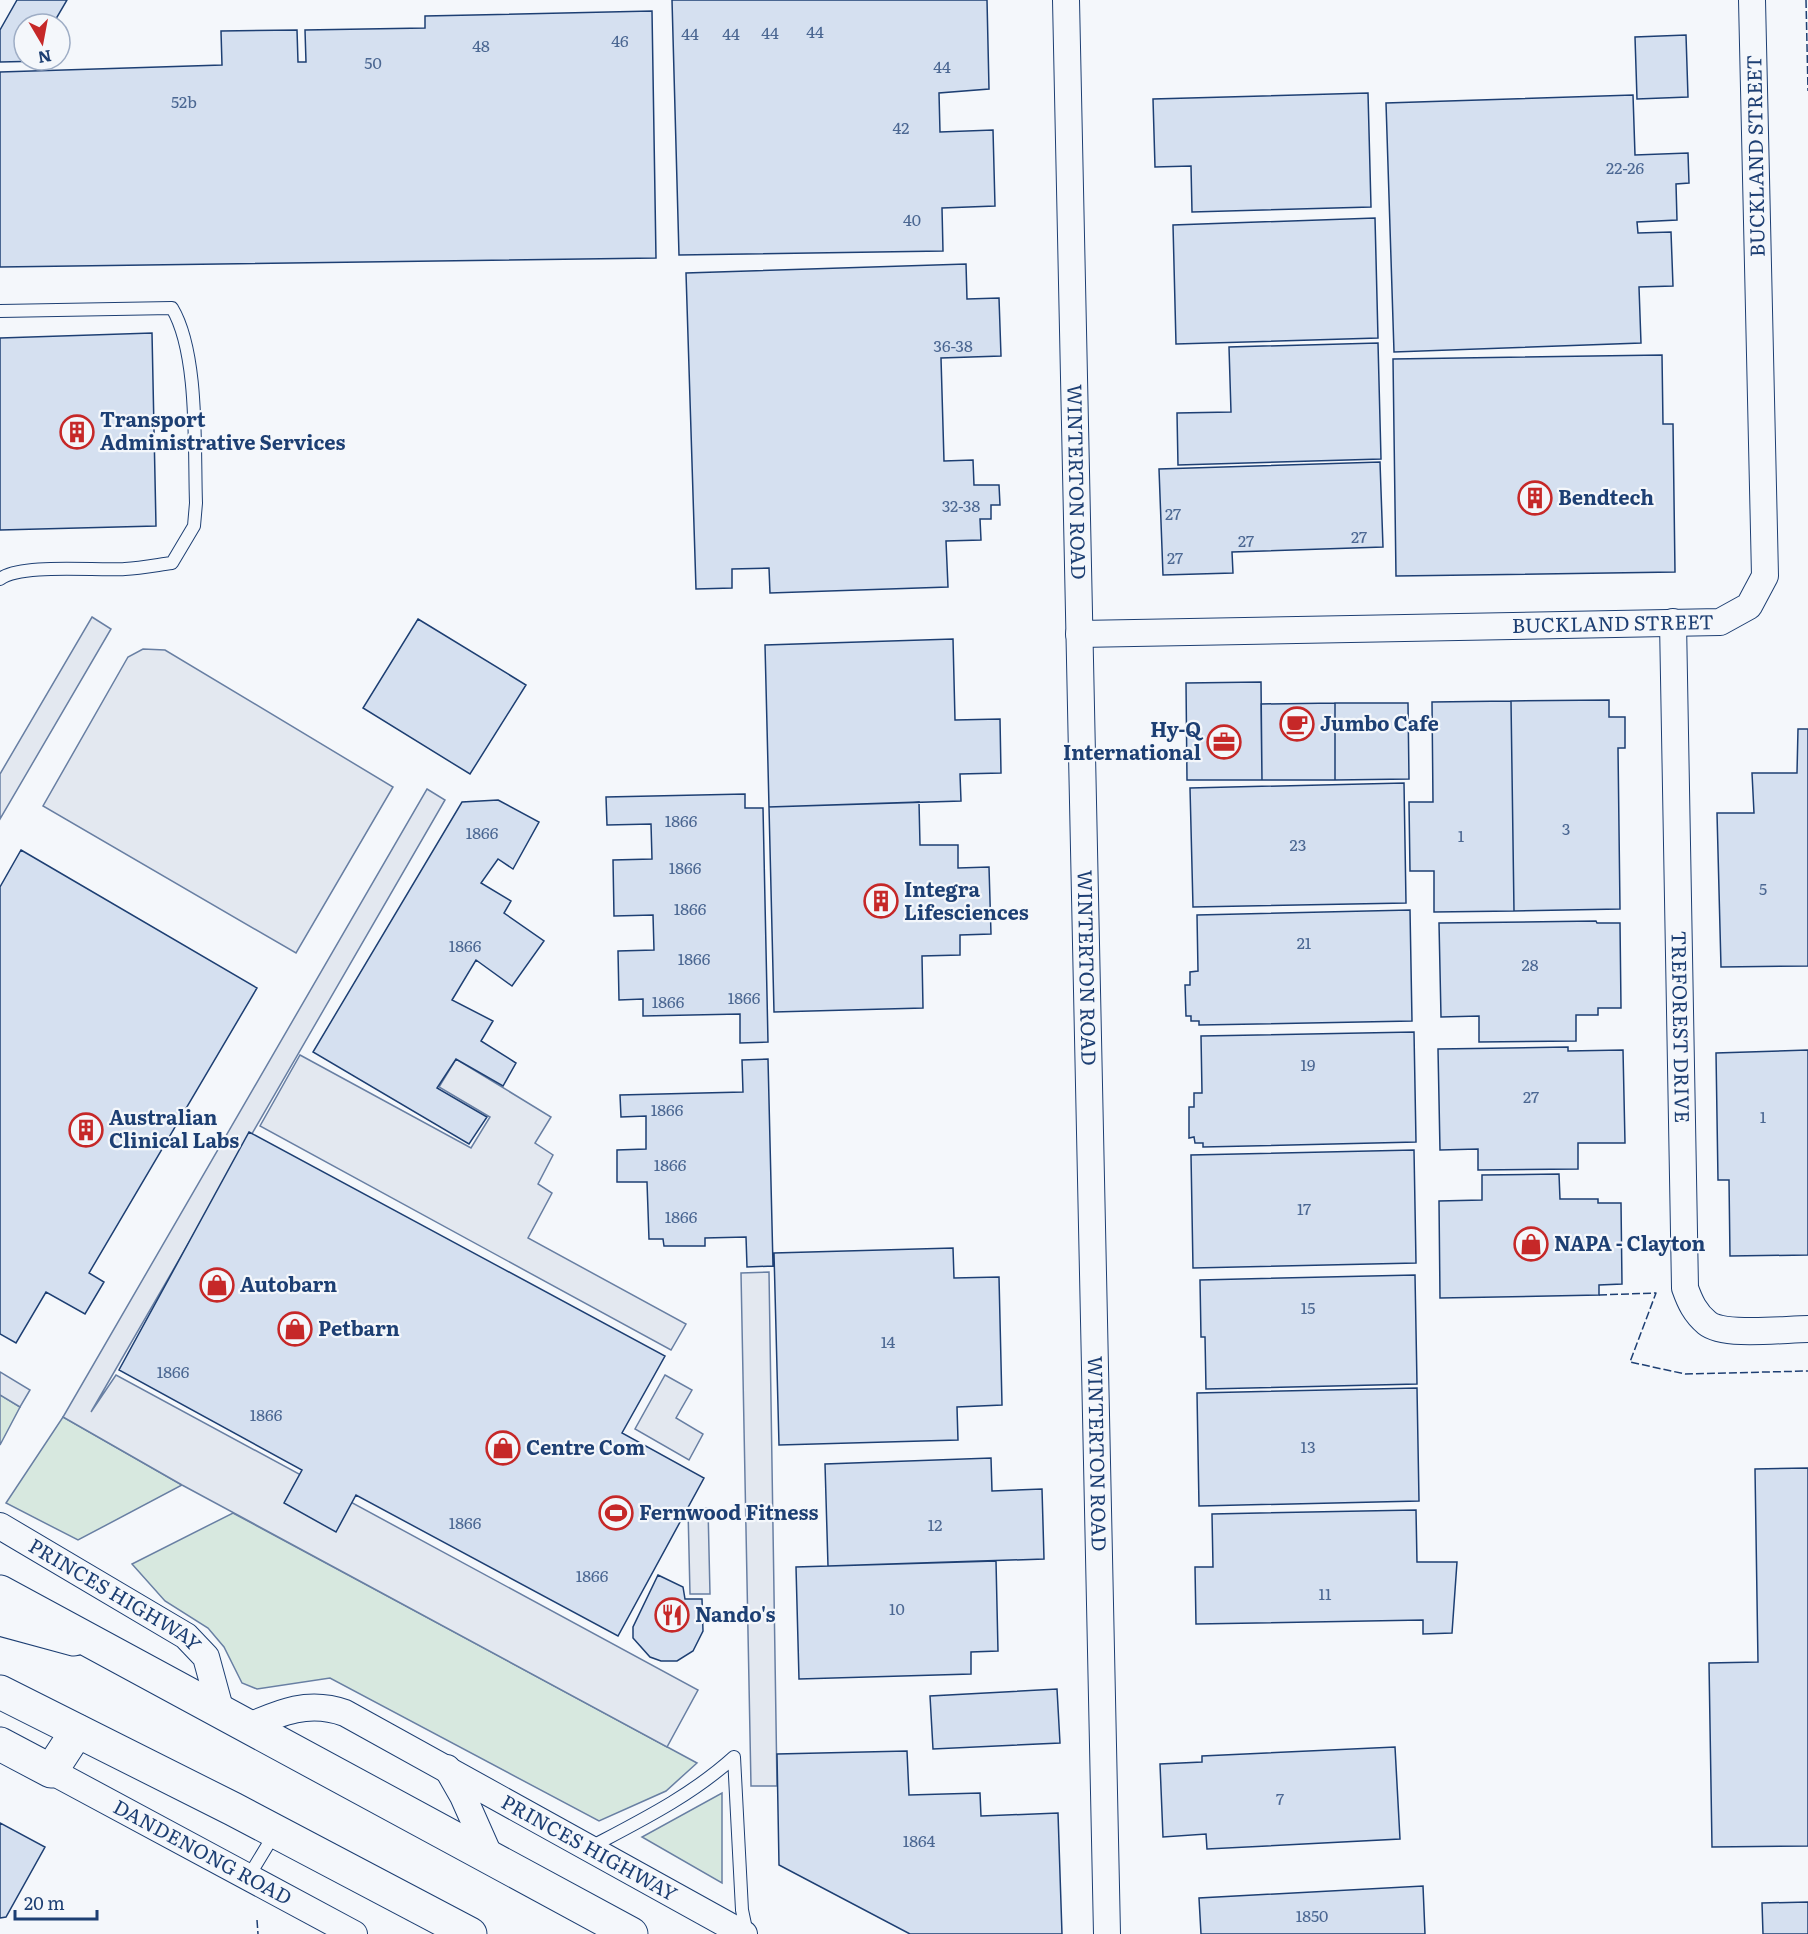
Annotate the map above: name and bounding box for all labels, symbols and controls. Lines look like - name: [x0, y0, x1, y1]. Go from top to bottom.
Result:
- north arrow: [12, 12, 72, 72]
- house number: 44: [806, 19, 824, 43]
- house number: 44: [761, 20, 779, 44]
- house number: 44: [681, 21, 699, 45]
- house number: 44: [722, 21, 740, 45]
- house number: 46: [611, 28, 629, 52]
- house number: 48: [472, 33, 490, 57]
- text: N: [36, 45, 53, 71]
- house number: 50: [364, 50, 382, 74]
- house number: 44: [933, 54, 951, 78]
- street label: BUCKLAND STREET: [1737, 55, 1771, 257]
- house number: 52b: [171, 89, 197, 113]
- house number: 42: [893, 115, 909, 139]
- house number: 22-26: [1606, 155, 1644, 179]
- house number: 40: [903, 207, 921, 231]
- house number: 36-38: [933, 333, 973, 357]
- street label: WINTERTON ROAD: [1061, 384, 1095, 580]
- place label: Transport Administrative Services: [100, 403, 345, 456]
- building icon: Transport Administrative Services: [59, 414, 95, 450]
- building icon: Bendtech: [1517, 480, 1553, 516]
- place label: Bendtech: [1558, 481, 1654, 511]
- house number: 32-38: [942, 493, 980, 517]
- house number: 27: [1165, 501, 1181, 525]
- house number: 27: [1351, 524, 1367, 548]
- house number: 27: [1238, 528, 1254, 552]
- house number: 27: [1167, 545, 1183, 569]
- street label: BUCKLAND STREET: [1511, 605, 1714, 639]
- cafe icon: Jumbo Cafe: [1279, 706, 1315, 742]
- place label: Jumbo Cafe: [1320, 707, 1439, 737]
- place label: Hy-Q International: [1063, 713, 1204, 766]
- office icon: Hy-Q International: [1206, 724, 1242, 760]
- house number: 1866: [665, 808, 698, 832]
- house number: 3: [1562, 816, 1570, 840]
- house number: 1866: [466, 820, 499, 844]
- house number: 1: [1458, 823, 1465, 847]
- house number: 23: [1290, 832, 1306, 856]
- house number: 1866: [669, 855, 702, 879]
- street label: WINTERTON ROAD: [1071, 870, 1106, 1066]
- place label: Integra Lifesciences: [904, 873, 1029, 926]
- house number: 5: [1759, 876, 1767, 900]
- building icon: Integra Lifesciences: [863, 883, 899, 919]
- house number: 1866: [674, 896, 707, 920]
- house number: 21: [1297, 930, 1312, 954]
- street label: TREFOREST DRIVE: [1666, 930, 1699, 1123]
- house number: 1866: [449, 933, 482, 957]
- house number: 1866: [678, 946, 711, 970]
- house number: 28: [1522, 952, 1539, 976]
- house number: 1866: [728, 985, 761, 1009]
- house number: 1866: [652, 989, 685, 1013]
- house number: 19: [1301, 1052, 1315, 1076]
- house number: 27: [1523, 1084, 1539, 1108]
- house number: 1866: [651, 1097, 684, 1121]
- place label: Australian Clinical Labs: [109, 1101, 239, 1154]
- house number: 1: [1760, 1104, 1767, 1128]
- building icon: Australian Clinical Labs: [68, 1112, 104, 1148]
- house number: 1866: [654, 1152, 687, 1176]
- house number: 17: [1297, 1196, 1311, 1220]
- house number: 1866: [665, 1204, 698, 1228]
- shop icon: NAPA - Clayton: [1513, 1226, 1549, 1262]
- place label: NAPA - Clayton: [1554, 1227, 1706, 1257]
- shop icon: Autobarn: [199, 1267, 235, 1303]
- place label: Autobarn: [240, 1268, 337, 1298]
- house number: 15: [1301, 1295, 1315, 1319]
- shop icon: Petbarn: [277, 1311, 313, 1347]
- place label: Petbarn: [318, 1312, 400, 1342]
- house number: 14: [881, 1329, 896, 1353]
- street label: WINTERTON ROAD: [1082, 1356, 1116, 1552]
- house number: 1866: [157, 1359, 190, 1383]
- house number: 1866: [250, 1402, 283, 1426]
- shop icon: Centre Com: [485, 1430, 521, 1466]
- place label: Centre Com: [526, 1431, 645, 1461]
- house number: 13: [1300, 1434, 1316, 1458]
- sports icon: Fernwood Fitness: [598, 1495, 634, 1531]
- place label: Fernwood Fitness: [639, 1496, 818, 1526]
- house number: 1866: [449, 1510, 482, 1534]
- house number: 12: [928, 1512, 942, 1536]
- street label: PRINCES HIGHWAY: [24, 1529, 210, 1657]
- house number: 1866: [576, 1563, 609, 1587]
- house number: 11: [1318, 1581, 1332, 1605]
- house number: 10: [889, 1596, 905, 1620]
- restaurant icon: Nando's: [654, 1597, 690, 1633]
- place label: Nando's: [695, 1598, 775, 1628]
- street label: PRINCES HIGHWAY: [497, 1786, 684, 1907]
- house number: 7: [1276, 1786, 1284, 1810]
- street label: DANDENONG ROAD: [109, 1790, 298, 1911]
- house number: 1864: [903, 1828, 936, 1852]
- scale bar: [15, 1883, 98, 1921]
- text: 20 m: [24, 1889, 65, 1916]
- house number: 1850: [1296, 1903, 1328, 1927]

